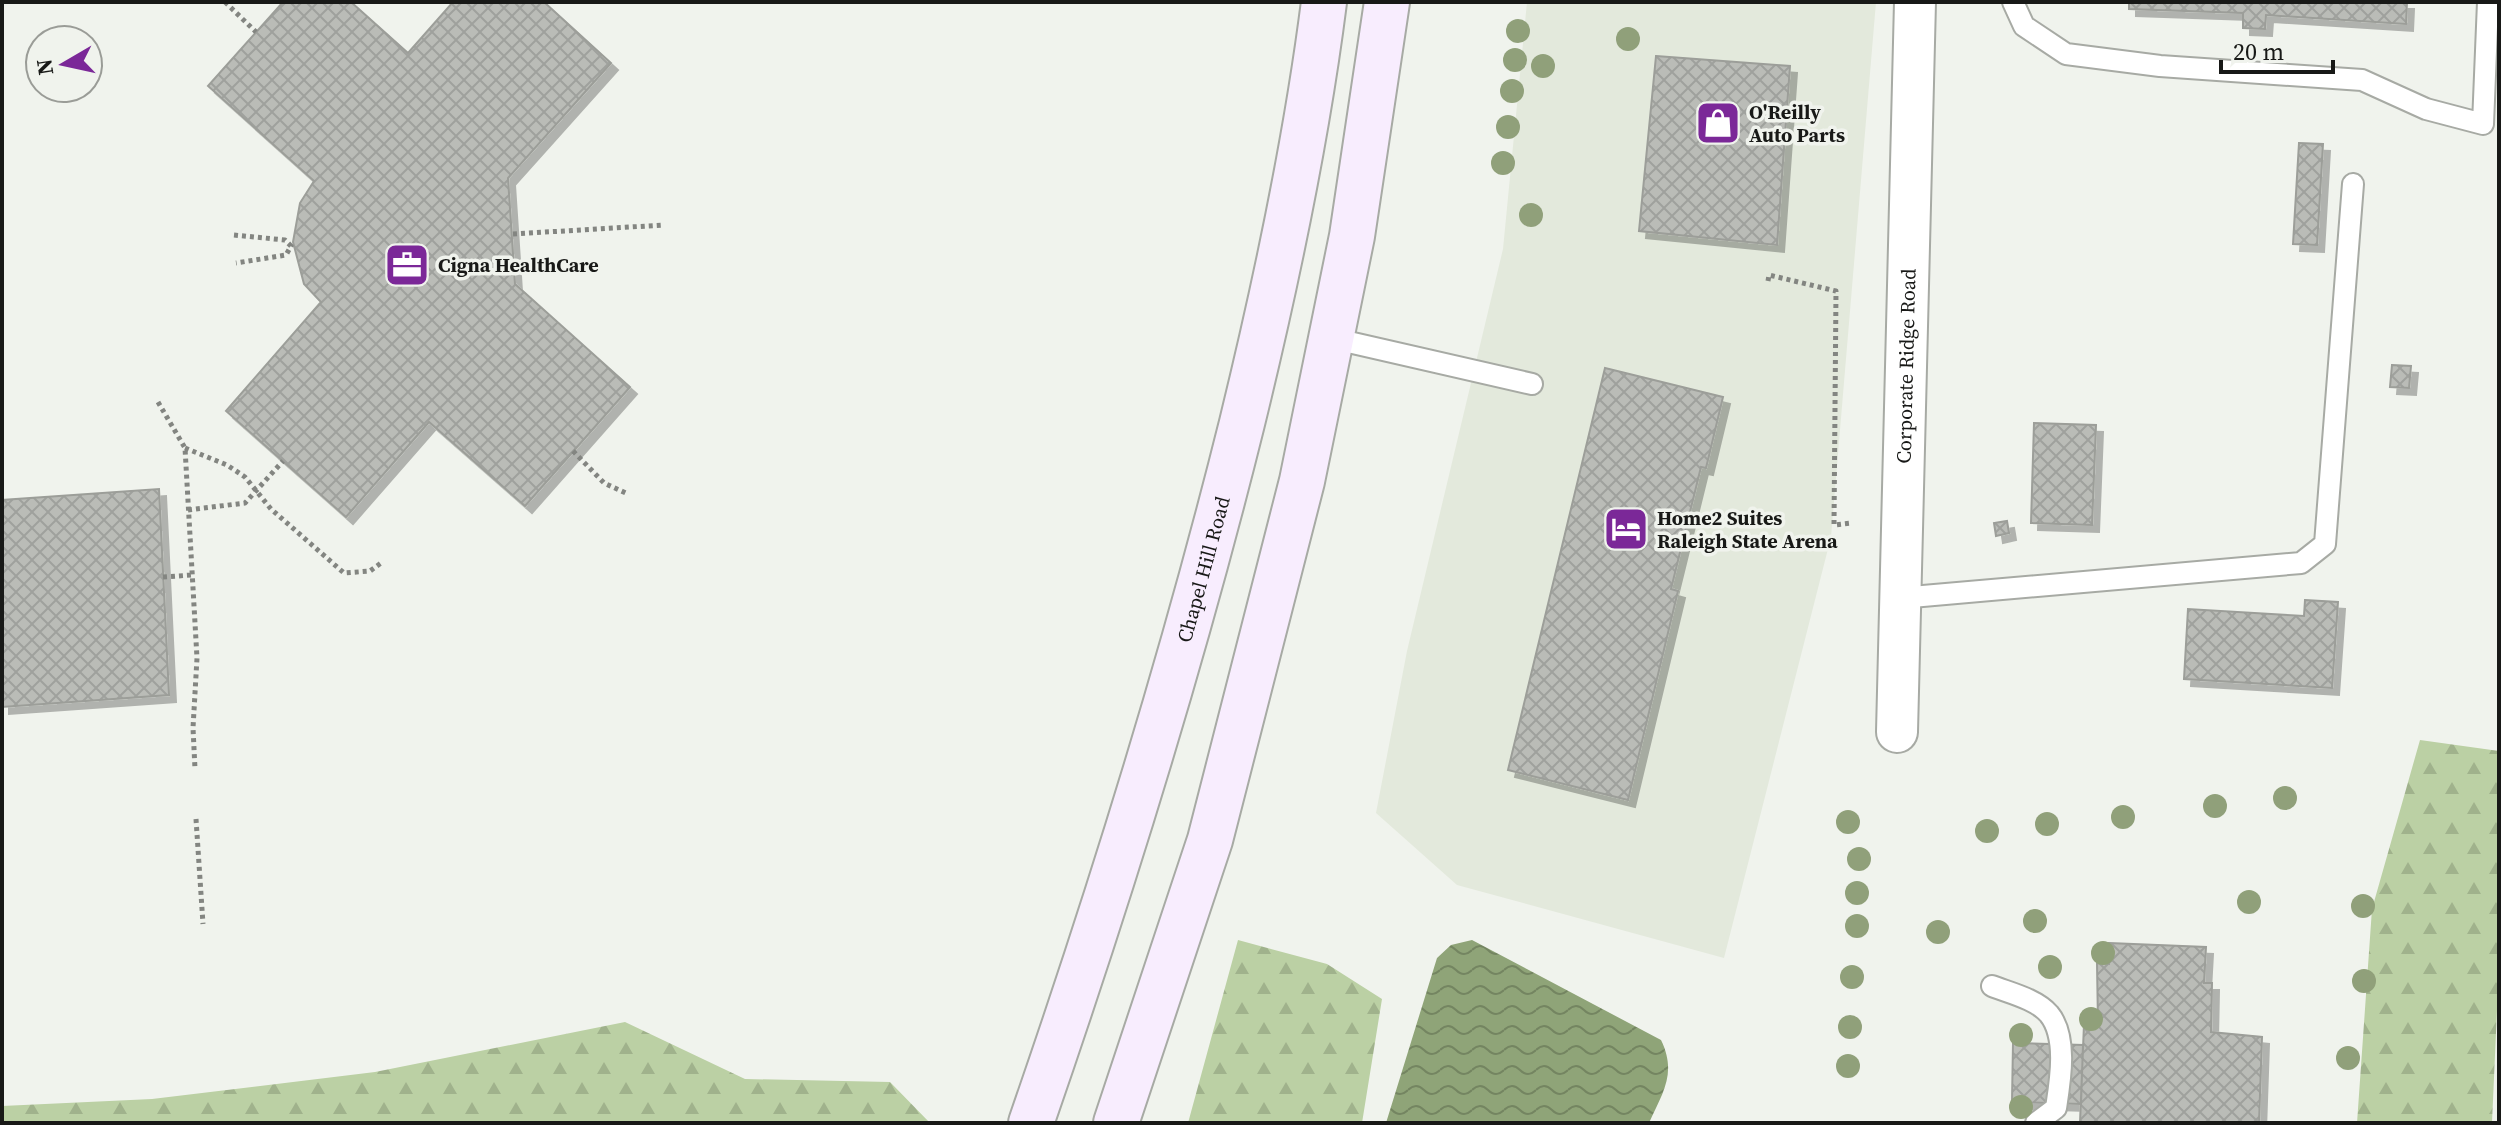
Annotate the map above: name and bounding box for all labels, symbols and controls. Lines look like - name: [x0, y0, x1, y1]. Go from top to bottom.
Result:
- north arrow: [24, 24, 104, 104]
- scale bar: [2221, 24, 2333, 74]
- text: 20 m: [2233, 35, 2284, 68]
- text: N: [28, 57, 60, 77]
- place label: O'Reilly Auto Parts: [1749, 98, 1845, 149]
- shop icon: O'Reilly Auto Parts: [1694, 99, 1742, 147]
- office icon: Cigna HealthCare: [383, 241, 431, 289]
- place label: Cigna HealthCare: [438, 251, 599, 279]
- street label: Corporate Ridge Road: [1890, 268, 1922, 464]
- street label: Chapel Hill Road: [1170, 493, 1237, 646]
- place label: Home2 Suites Raleigh State Arena: [1657, 504, 1838, 555]
- hotel icon: Home2 Suites Raleigh State Arena: [1602, 505, 1650, 553]

